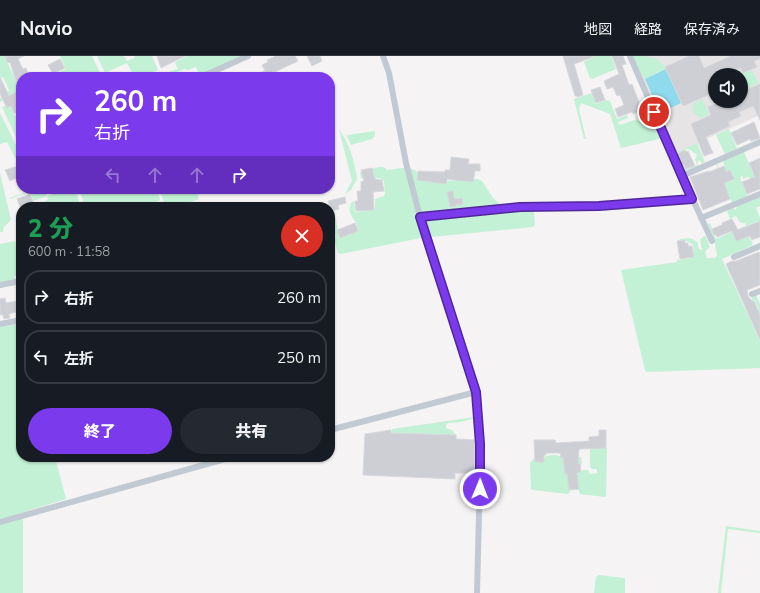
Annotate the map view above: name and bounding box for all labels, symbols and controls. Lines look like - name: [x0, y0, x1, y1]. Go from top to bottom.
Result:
- text: Navio: [20, 16, 73, 40]
- text: 地図: [584, 20, 612, 38]
- text: 経路: [634, 20, 662, 38]
- text: 保存済み: [684, 20, 740, 38]
- map controls: [708, 68, 748, 108]
- button: sound: [708, 68, 748, 108]
- text: 260 m: [94, 83, 177, 118]
- icon: right: [28, 88, 80, 140]
- pin: [637, 95, 671, 129]
- icon: arrive: [643, 101, 665, 123]
- text: 右折: [94, 121, 130, 144]
- icon: left: [102, 164, 124, 186]
- icon: ahead: [144, 164, 166, 186]
- icon: ahead: [186, 164, 208, 186]
- icon: right: [228, 164, 250, 186]
- text: 2 分: [28, 213, 73, 243]
- button: close: [281, 215, 323, 257]
- text: 600 m · 11:58: [28, 243, 110, 259]
- icon: right: [30, 286, 52, 308]
- text: 260 m: [277, 288, 321, 307]
- text: 右折: [64, 289, 94, 308]
- icon: left: [30, 346, 52, 368]
- text: 250 m: [277, 348, 321, 367]
- text: 左折: [64, 349, 94, 368]
- button: 終了: [28, 408, 172, 454]
- button: 共有: [180, 408, 323, 454]
- position arrow: [459, 468, 501, 510]

